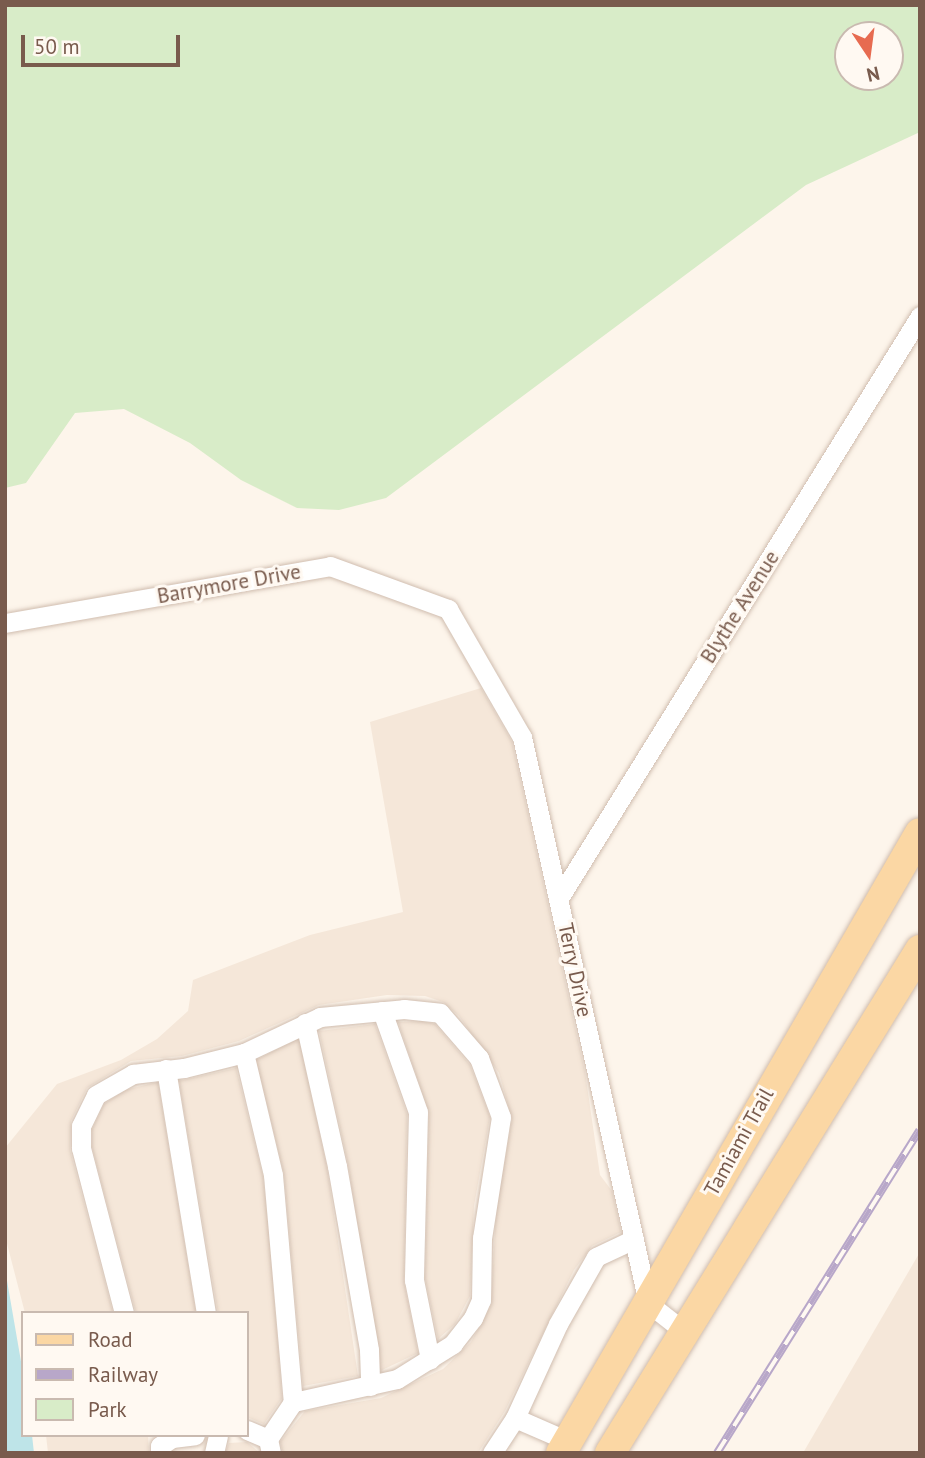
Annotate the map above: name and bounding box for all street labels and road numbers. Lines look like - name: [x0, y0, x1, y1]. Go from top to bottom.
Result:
- street label: Blythe Avenue: [695, 546, 785, 668]
- street label: Barrymore Drive: [155, 559, 303, 609]
- street label: Terry Drive: [553, 920, 597, 1020]
- street label: Tamiami Trail: [699, 1083, 779, 1201]

